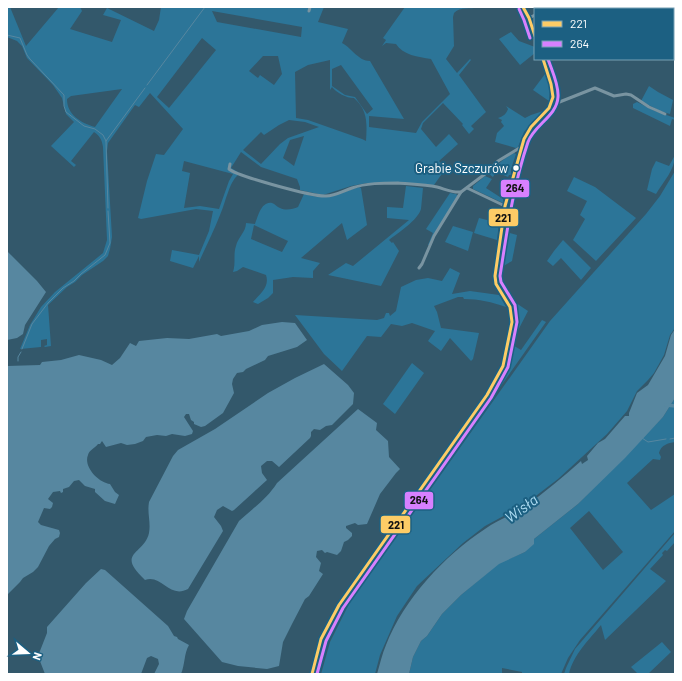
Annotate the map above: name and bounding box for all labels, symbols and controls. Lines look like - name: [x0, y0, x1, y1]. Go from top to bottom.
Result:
- legend: [534, 8, 674, 60]
- text: 221: [570, 16, 587, 30]
- text: 264: [570, 36, 589, 50]
- place label: Grabie Szczurów: [415, 160, 508, 176]
- marker: Grabie Szczurów: [511, 163, 521, 173]
- line badge: 264: [500, 179, 530, 198]
- text: 264: [506, 181, 525, 194]
- line badge: 221: [488, 208, 519, 227]
- text: 221: [495, 211, 511, 224]
- water label: Wisła: [501, 490, 541, 526]
- line badge: 264: [404, 491, 434, 510]
- text: 264: [410, 493, 429, 506]
- line badge: 221: [380, 515, 411, 534]
- text: 221: [388, 518, 404, 531]
- north arrow: [8, 633, 48, 673]
- text: N: [31, 651, 45, 662]

